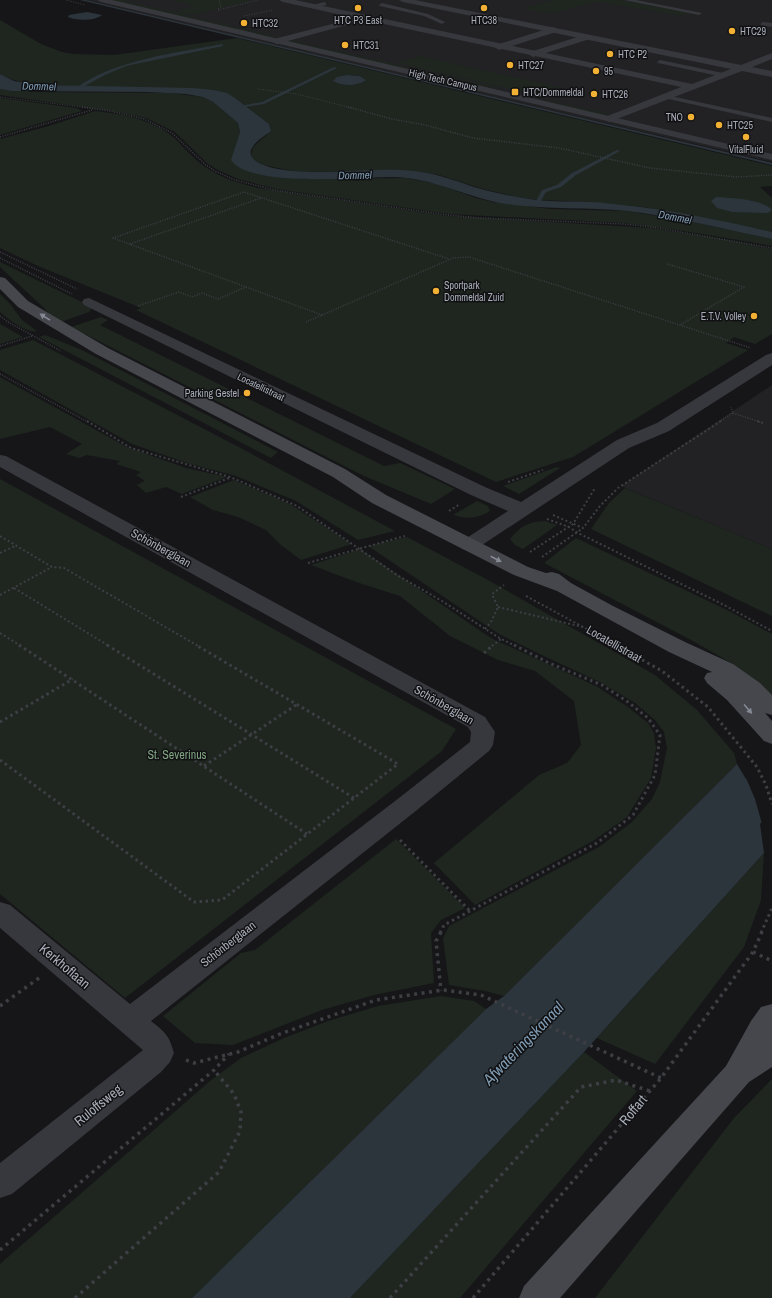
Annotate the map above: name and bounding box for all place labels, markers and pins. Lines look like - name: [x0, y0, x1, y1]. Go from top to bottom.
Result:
- marker: HTC P3 East: [353, 3, 363, 13]
- marker: HTC38: [479, 3, 489, 13]
- place label: HTC P3 East: [334, 14, 383, 27]
- place label: HTC38: [471, 14, 497, 27]
- place label: HTC32: [252, 17, 278, 30]
- marker: HTC32: [239, 18, 249, 28]
- place label: HTC29: [740, 25, 766, 38]
- marker: HTC29: [727, 26, 737, 36]
- place label: HTC31: [353, 39, 379, 52]
- marker: HTC31: [340, 40, 350, 50]
- place label: HTC P2: [618, 48, 648, 61]
- marker: HTC P2: [605, 49, 615, 59]
- place label: HTC27: [518, 59, 544, 72]
- marker: HTC27: [505, 60, 515, 70]
- place label: 95: [604, 65, 614, 78]
- marker: 95: [591, 66, 601, 76]
- place label: HTC/Dommeldal: [523, 86, 584, 99]
- marker: HTC/Dommeldal: [510, 87, 520, 97]
- place label: HTC26: [602, 88, 628, 101]
- marker: HTC26: [589, 89, 599, 99]
- place label: TNO: [666, 111, 683, 124]
- marker: TNO: [686, 112, 696, 122]
- place label: HTC25: [727, 119, 753, 132]
- marker: HTC25: [714, 120, 724, 130]
- marker: VitalFluid: [741, 132, 751, 142]
- place label: VitalFluid: [729, 143, 763, 156]
- place label: Sportpark Dommeldal Zuid: [444, 279, 504, 304]
- marker: Sportpark Dommeldal Zuid: [431, 286, 441, 296]
- place label: E.T.V. Volley: [701, 310, 747, 323]
- marker: E.T.V. Volley: [749, 311, 759, 321]
- place label: Parking Gestel: [185, 387, 239, 400]
- marker: Parking Gestel: [242, 388, 252, 398]

